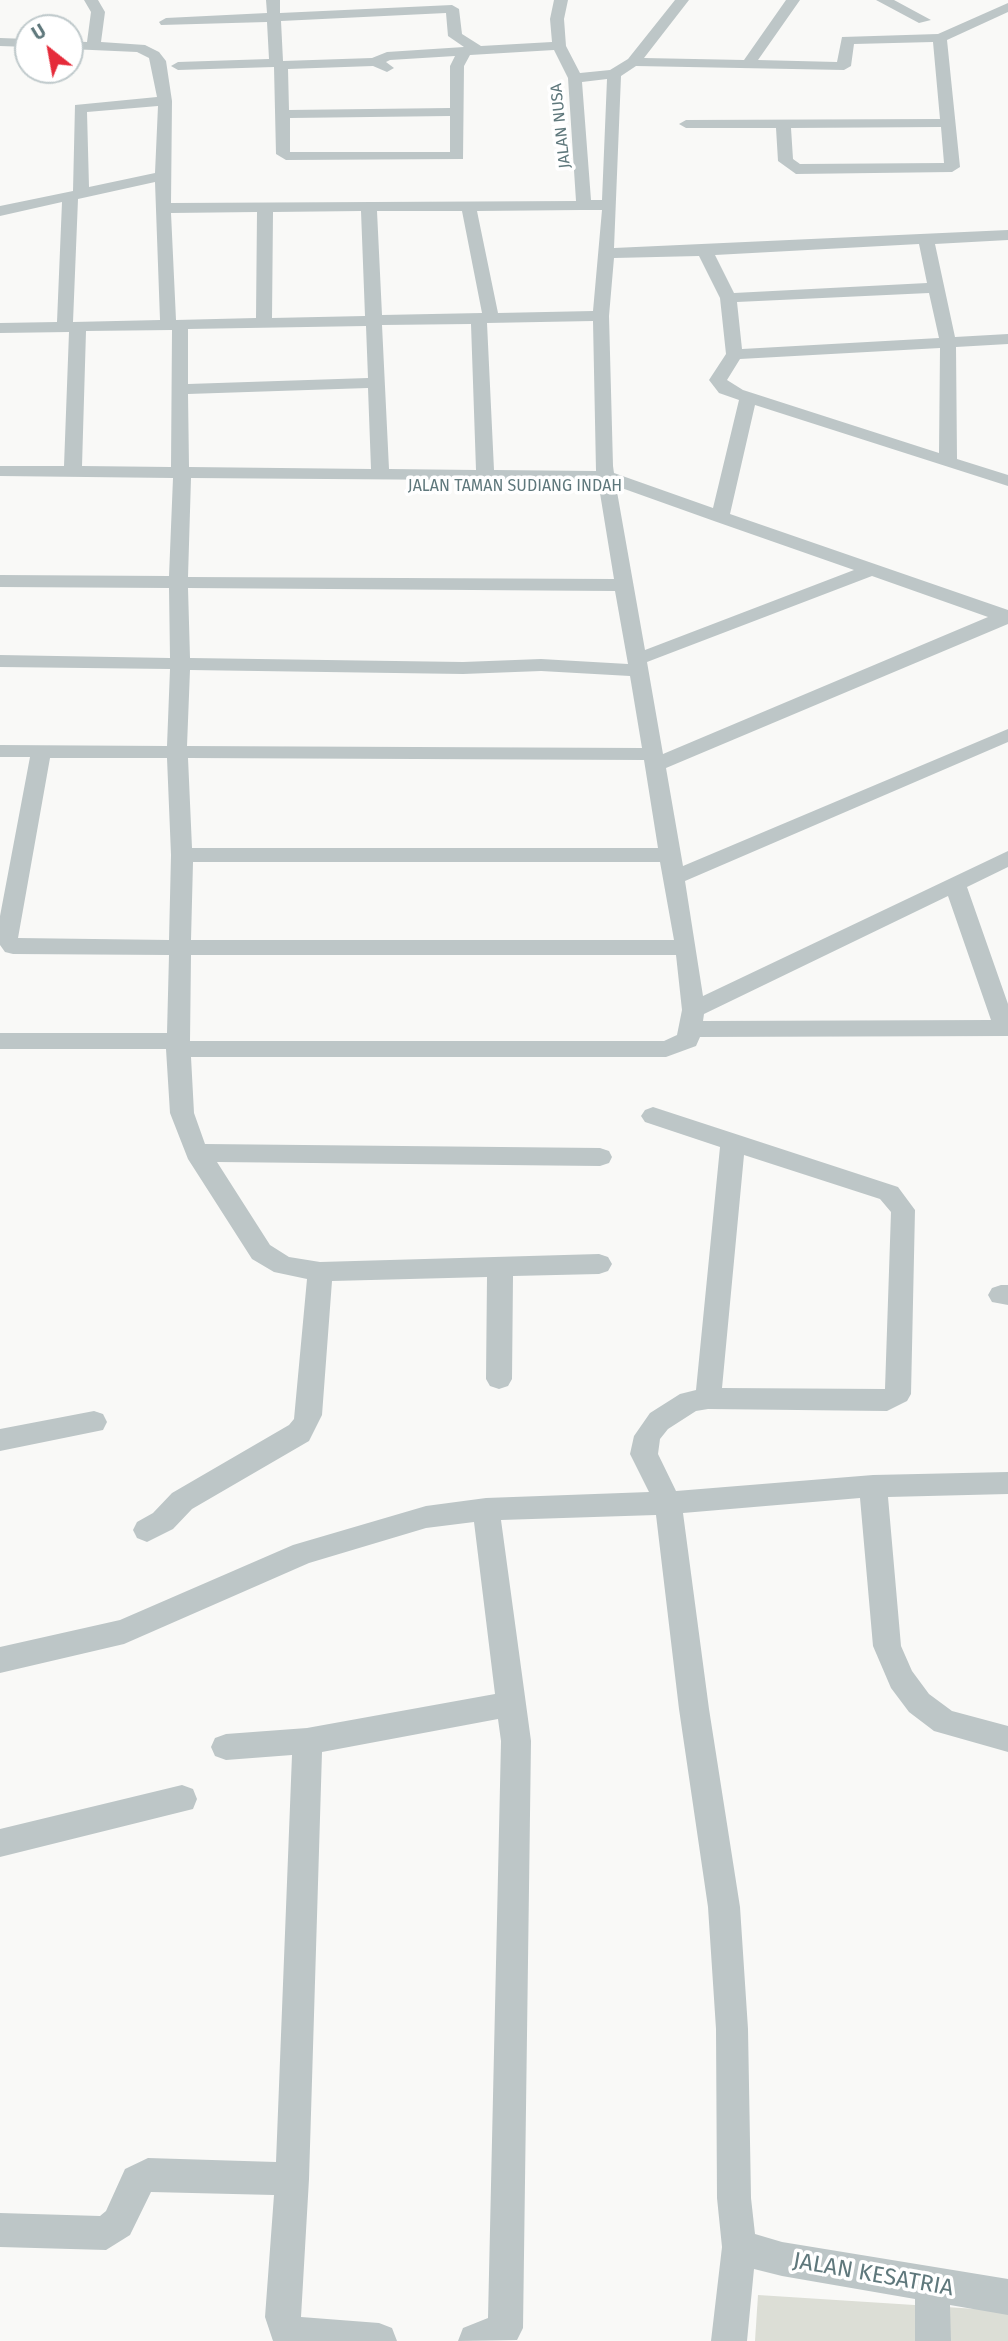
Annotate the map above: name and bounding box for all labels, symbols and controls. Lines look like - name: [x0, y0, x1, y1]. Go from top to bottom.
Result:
- north arrow: [14, 14, 84, 84]
- text: U: [28, 19, 50, 45]
- street label: JALAN NUSA: [547, 82, 575, 170]
- street label: JALAN TAMAN SUDIANG INDAH: [408, 477, 622, 497]
- street label: JALAN KESATRIA: [791, 2247, 955, 2303]

